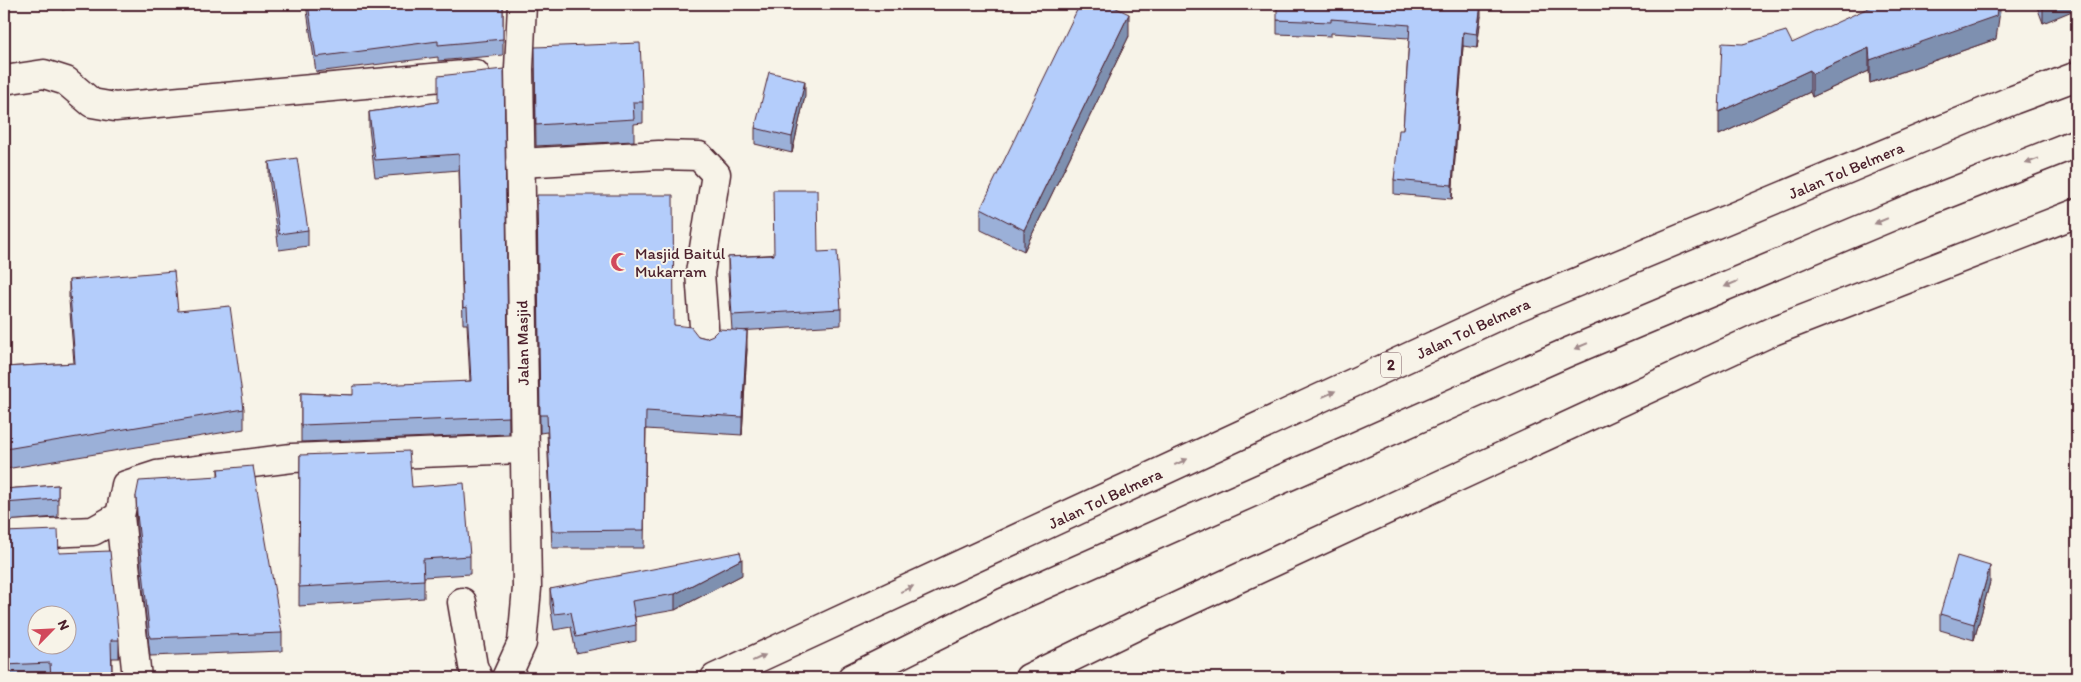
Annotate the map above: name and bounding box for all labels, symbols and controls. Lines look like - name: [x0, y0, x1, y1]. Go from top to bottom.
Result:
- street label: Jalan Tol Belmera: [1786, 137, 1907, 203]
- one-way arrow: [2024, 157, 2039, 165]
- one-way arrow: [1874, 217, 1888, 225]
- place label: Masjid Baitul Mukarram: [635, 244, 726, 281]
- mosque icon: Masjid Baitul Mukarram: [609, 251, 631, 273]
- one-way arrow: [1724, 280, 1738, 288]
- street label: Jalan Tol Belmera: [1413, 293, 1534, 363]
- street label: Jalan Masjid: [512, 300, 533, 386]
- one-way arrow: [1574, 343, 1588, 351]
- road number: 2: [1381, 352, 1401, 378]
- one-way arrow: [1322, 390, 1336, 398]
- one-way arrow: [1174, 458, 1188, 466]
- street label: Jalan Tol Belmera: [1045, 463, 1166, 533]
- one-way arrow: [900, 585, 914, 593]
- north arrow: [28, 604, 78, 654]
- text: N: [54, 617, 73, 633]
- one-way arrow: [752, 653, 766, 661]

